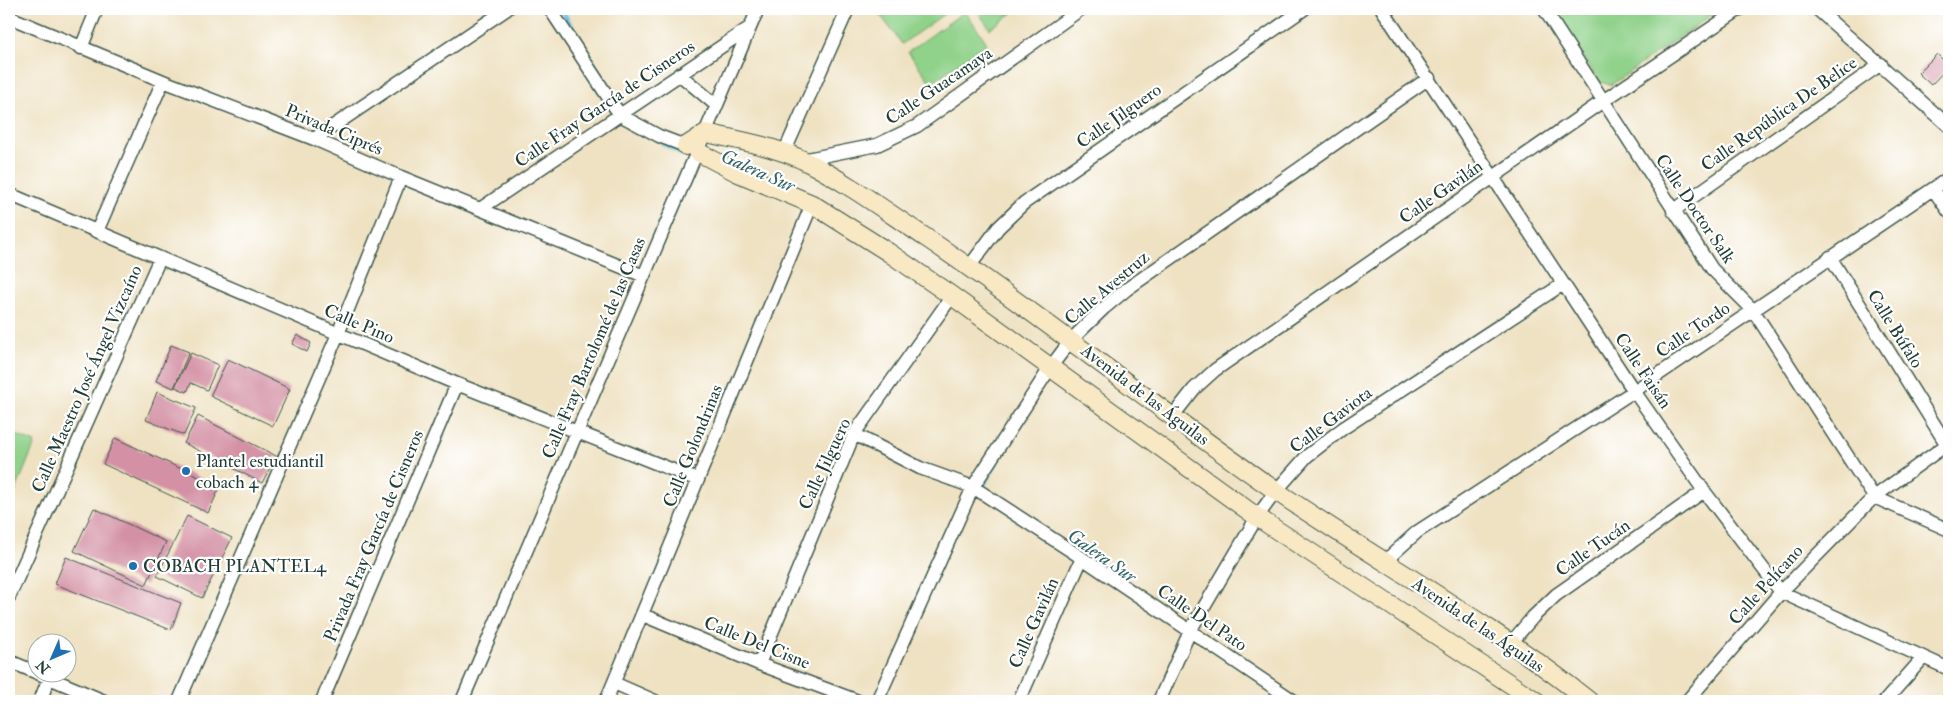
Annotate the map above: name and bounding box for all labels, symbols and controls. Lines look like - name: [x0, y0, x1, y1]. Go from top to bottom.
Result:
- street label: Calle Fray García de Cisneros: [511, 35, 699, 173]
- street label: Calle Guacamaya: [881, 41, 997, 130]
- street label: Calle República De Belice: [1696, 51, 1862, 177]
- street label: Calle Jilguero: [1072, 78, 1166, 154]
- street label: Privada Ciprés: [282, 99, 386, 161]
- water label: Galera Sur: [717, 144, 800, 198]
- street label: Calle Doctor Salk: [1650, 150, 1740, 268]
- street label: Calle Gavilán: [1395, 155, 1487, 229]
- street label: Calle Fray Bartolomé de las Casas: [537, 234, 651, 462]
- street label: Calle Avestruz: [1060, 246, 1154, 330]
- street label: Calle Maestro José Ángel Vizcaíno: [26, 261, 148, 496]
- street label: Calle Búfalo: [1862, 285, 1928, 373]
- street label: Calle Tordo: [1651, 297, 1735, 363]
- street label: Calle Pino: [320, 299, 398, 349]
- street label: Calle Faisán: [1609, 329, 1677, 413]
- street label: Avenida de las Águilas: [1075, 339, 1214, 451]
- street label: Calle Golondrinas: [658, 381, 728, 511]
- street label: Calle Gaviota: [1285, 381, 1377, 459]
- street label: Calle Jilguero: [794, 414, 856, 514]
- street label: Privada Fray García de Cisneros: [319, 426, 429, 646]
- place label: Plantel estudiantil cobach 4: [196, 450, 324, 494]
- marker: Plantel estudiantil cobach 4: [180, 465, 192, 477]
- street label: Calle Tucán: [1551, 514, 1635, 582]
- water label: Galera Sur: [1063, 524, 1142, 589]
- street label: Calle Pelícano: [1724, 540, 1808, 630]
- place label: COBACH PLANTEL4: [143, 555, 327, 578]
- marker: COBACH PLANTEL4: [127, 560, 139, 572]
- street label: Avenida de las Águilas: [1406, 572, 1549, 678]
- street label: Calle Gavilán: [1004, 574, 1064, 672]
- street label: Calle Del Pato: [1153, 580, 1252, 657]
- street label: Calle Del Cisne: [701, 611, 814, 675]
- north arrow: [28, 632, 78, 682]
- text: N: [32, 656, 54, 678]

